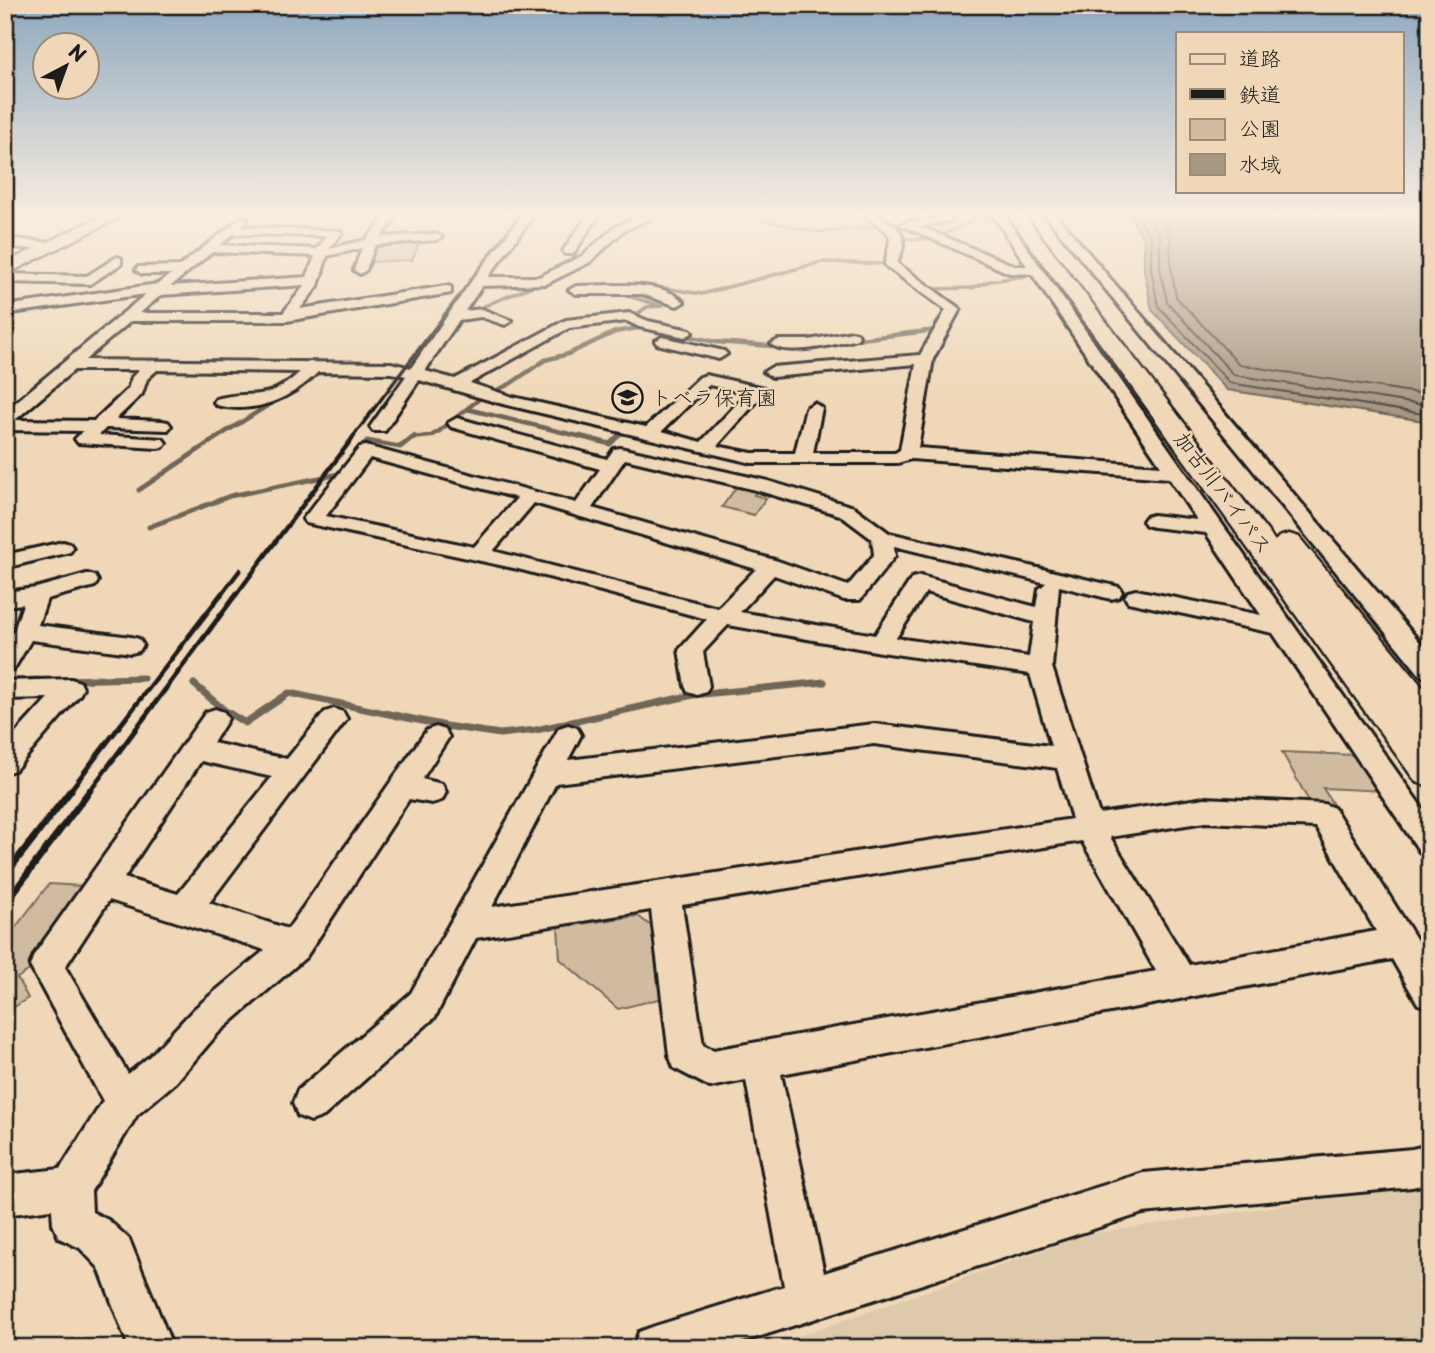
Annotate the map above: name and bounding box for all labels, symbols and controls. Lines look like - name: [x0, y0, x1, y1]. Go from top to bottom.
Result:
- north arrow: [32, 32, 102, 102]
- legend: [1176, 32, 1404, 192]
- text: N: [63, 37, 93, 68]
- text: 道路: [1239, 41, 1281, 73]
- text: 鉄道: [1239, 77, 1281, 109]
- text: 公園: [1239, 111, 1281, 143]
- text: 水域: [1239, 147, 1281, 179]
- place label: トベラ保育園: [651, 380, 777, 412]
- school or university icon: トベラ保育園: [611, 381, 645, 415]
- street label: 加古川バイパス: [1168, 424, 1281, 560]

